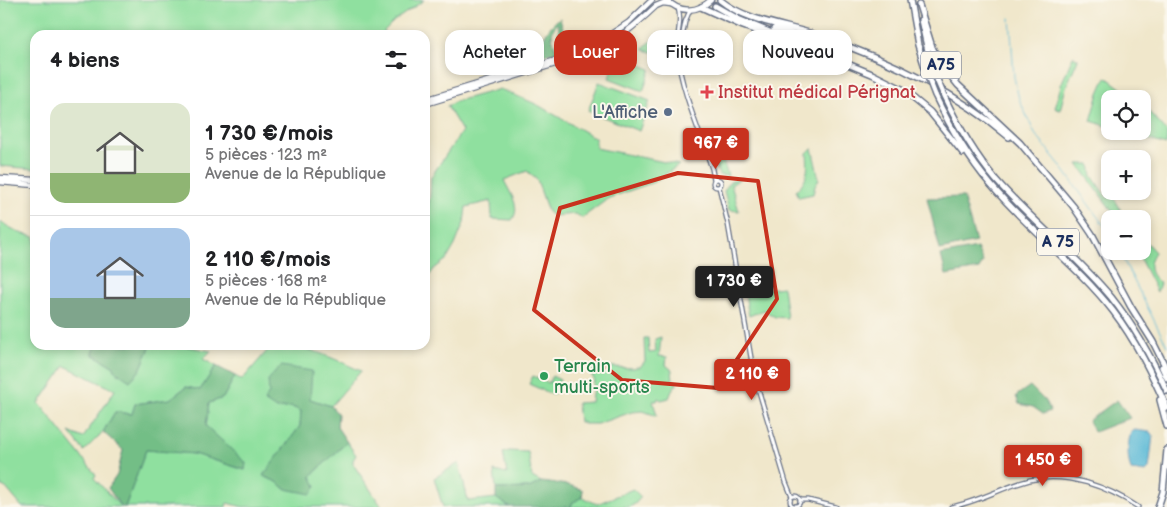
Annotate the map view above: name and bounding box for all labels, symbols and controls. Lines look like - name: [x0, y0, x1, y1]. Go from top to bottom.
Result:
- chip: Acheter: [445, 30, 544, 75]
- chip: Louer: [554, 30, 637, 75]
- chip: Filtres: [647, 30, 733, 75]
- chip: Nouveau: [743, 30, 852, 75]
- icon: filters: [382, 46, 410, 74]
- text: 4 biens: [50, 48, 120, 73]
- road number: A75: [921, 52, 961, 78]
- place label: Institut médical Pérignat: [718, 82, 916, 103]
- marker: Institut médical Pérignat: [700, 85, 714, 99]
- map controls: [1101, 90, 1151, 260]
- button: locate: [1101, 90, 1151, 140]
- place label: L'Affiche: [592, 102, 658, 123]
- marker: L'Affiche: [662, 106, 674, 118]
- text: 1 730 €/mois: [205, 121, 333, 146]
- icon: home: [90, 123, 150, 183]
- pin: 967 €: [681, 128, 751, 170]
- text: 967 €: [694, 134, 738, 153]
- text: 5 pièces · 123 m²: [205, 146, 327, 165]
- button: +: [1101, 150, 1151, 200]
- text: Avenue de la République: [205, 165, 386, 184]
- button: −: [1101, 210, 1151, 260]
- road number: A 75: [1037, 228, 1079, 256]
- text: 2 110 €/mois: [205, 247, 331, 272]
- icon: home: [90, 248, 150, 308]
- pin: 1 730 €: [688, 266, 780, 308]
- text: 5 pièces · 168 m²: [205, 272, 327, 291]
- text: 1 730 €: [706, 272, 762, 291]
- text: Avenue de la République: [205, 291, 386, 310]
- place label: Terrain multi-sports: [554, 356, 650, 398]
- pin: 2 110 €: [706, 358, 798, 401]
- text: 2 110 €: [725, 365, 779, 384]
- marker: Terrain multi-sports: [538, 370, 550, 382]
- pin: 1 450 €: [997, 444, 1089, 487]
- text: 1 450 €: [1015, 451, 1071, 470]

